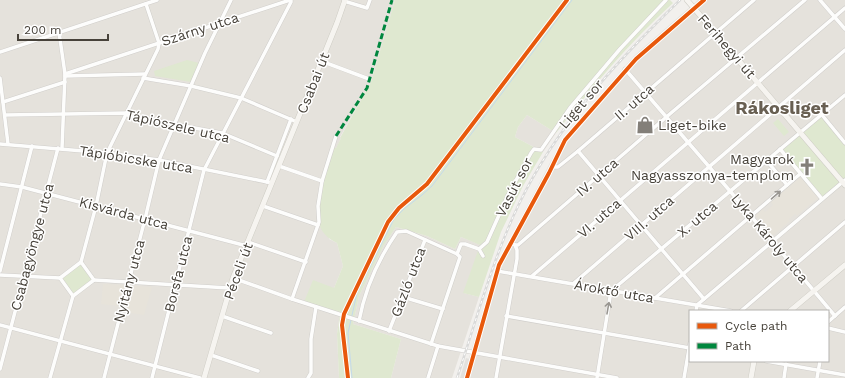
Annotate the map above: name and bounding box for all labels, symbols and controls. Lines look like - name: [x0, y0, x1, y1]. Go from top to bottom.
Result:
- street label: Szárny utca: [159, 9, 241, 49]
- street label: Ferihegyi út: [695, 11, 759, 81]
- scale bar: [18, 16, 108, 42]
- text: 200 m: [24, 23, 61, 37]
- street label: Csabai út: [293, 50, 333, 116]
- street label: Liget sor: [555, 76, 607, 132]
- street label: II. utca: [611, 80, 657, 123]
- district label: Rákosliget: [735, 97, 829, 118]
- street label: Tápiószele utca: [125, 106, 232, 146]
- shop icon: Liget-bike: [635, 115, 655, 135]
- place label: Liget-bike: [658, 117, 727, 133]
- street label: Tápióbicske utca: [78, 142, 194, 176]
- place label: Magyarok Nagyasszonya-templom: [631, 151, 794, 183]
- street label: Vasút sor: [492, 154, 536, 219]
- street label: IV. utca: [573, 154, 621, 200]
- church icon: Magyarok Nagyasszonya-templom: [797, 157, 817, 177]
- street label: Csabagyöngye utca: [7, 182, 57, 312]
- street label: Lyka Károly utca: [728, 190, 812, 286]
- one-way arrow: [770, 190, 781, 199]
- street label: VIII. utca: [621, 192, 677, 244]
- street label: Kisvárda utca: [77, 193, 171, 233]
- street label: VI. utca: [574, 195, 624, 241]
- street label: X. utca: [674, 198, 720, 240]
- street label: Borsfa utca: [161, 234, 195, 314]
- street label: Nyitány utca: [110, 238, 148, 324]
- street label: Péceli út: [220, 240, 256, 302]
- street label: Gázló utca: [387, 245, 429, 319]
- street label: Ároktő utca: [573, 276, 655, 306]
- one-way arrow: [604, 302, 612, 315]
- legend: [689, 310, 829, 362]
- text: Cycle path: [725, 319, 787, 333]
- text: Path: [725, 339, 751, 353]

